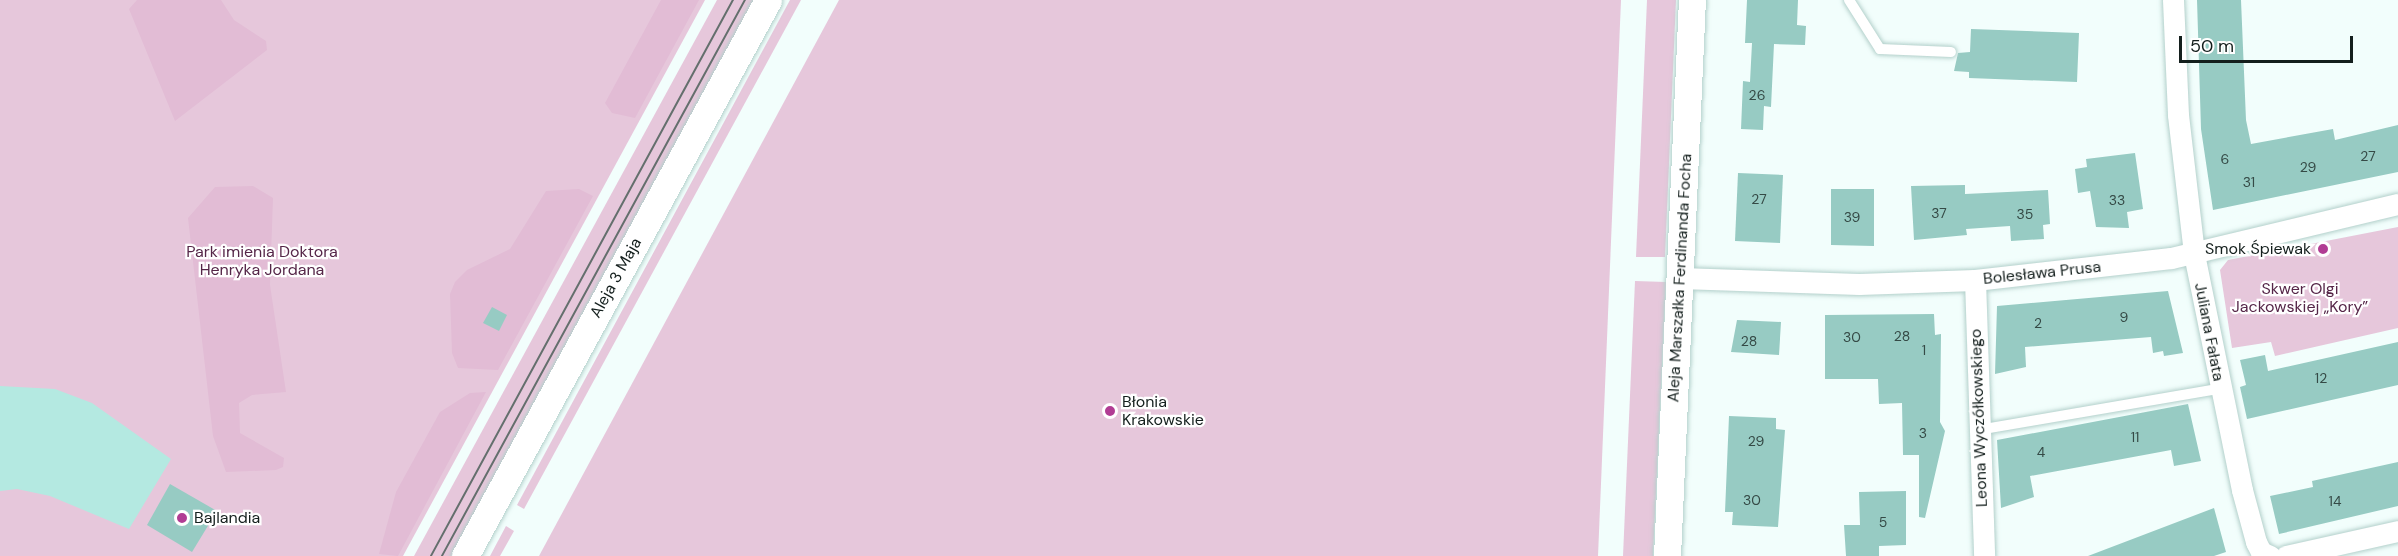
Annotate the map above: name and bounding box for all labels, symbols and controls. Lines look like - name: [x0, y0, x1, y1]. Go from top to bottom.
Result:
- scale bar: [2182, 24, 2356, 62]
- text: 50 m: [2190, 34, 2234, 58]
- house number: 26: [1749, 87, 1765, 103]
- house number: 27: [2360, 148, 2376, 164]
- house number: 6: [2221, 151, 2229, 167]
- street label: Aleja Marszałka Ferdinanda Focha: [1664, 153, 1696, 403]
- house number: 29: [2300, 159, 2316, 175]
- house number: 31: [2243, 174, 2255, 190]
- house number: 27: [1751, 191, 1767, 207]
- house number: 33: [2109, 192, 2125, 208]
- house number: 37: [1931, 205, 1947, 221]
- house number: 35: [2017, 206, 2033, 222]
- house number: 39: [1844, 209, 1860, 225]
- street label: Aleja 3 Maja: [586, 235, 646, 321]
- place label: Smok Śpiewak: [2205, 239, 2311, 259]
- park label: Park imienia Doktora Henryka Jordana: [186, 242, 338, 280]
- marker: Smok Śpiewak: [2316, 242, 2330, 256]
- street label: Bolesława Prusa: [1982, 257, 2102, 289]
- park label: Skwer Olgi Jackowskiej „Kory”: [2232, 279, 2368, 317]
- street label: Juliana Fałata: [2190, 281, 2228, 383]
- house number: 9: [2120, 309, 2128, 325]
- house number: 2: [2034, 315, 2042, 331]
- house number: 28: [1894, 328, 1910, 344]
- house number: 30: [1843, 329, 1861, 345]
- street label: Leona Wyczółkowskiego: [1966, 329, 1992, 507]
- house number: 28: [1741, 333, 1757, 349]
- house number: 1: [1922, 342, 1926, 358]
- house number: 12: [2315, 370, 2327, 386]
- place label: Błonia Krakowskie: [1122, 392, 1204, 430]
- marker: Błonia Krakowskie: [1103, 404, 1117, 418]
- house number: 3: [1919, 425, 1927, 441]
- house number: 11: [2131, 429, 2139, 445]
- house number: 29: [1748, 433, 1764, 449]
- house number: 4: [2037, 444, 2045, 460]
- house number: 30: [1743, 492, 1761, 508]
- house number: 14: [2329, 493, 2341, 509]
- place label: Bajlandia: [194, 508, 260, 528]
- marker: Bajlandia: [175, 511, 189, 525]
- house number: 5: [1879, 514, 1887, 530]

